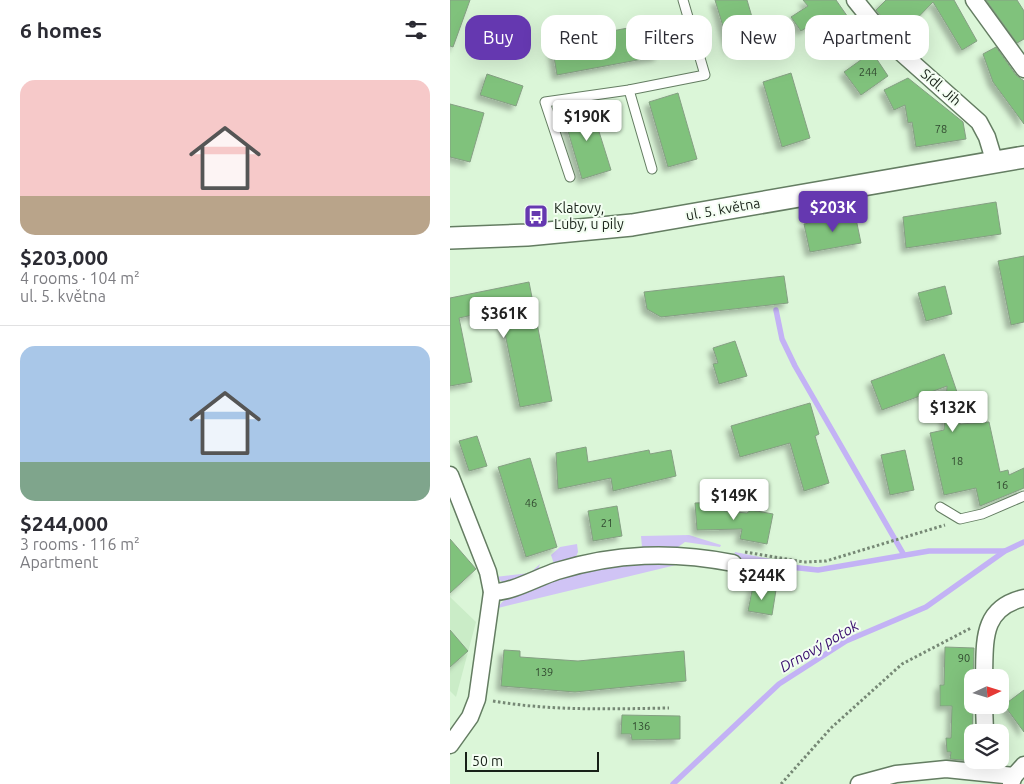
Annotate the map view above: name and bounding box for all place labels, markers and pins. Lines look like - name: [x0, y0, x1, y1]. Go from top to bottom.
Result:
- pin: $190K: [552, 100, 622, 142]
- pin: $203K: [798, 190, 868, 233]
- place label: Klatovy, Luby, u pily: [554, 200, 624, 232]
- bus stop icon: Klatovy, Luby, u pily: [523, 203, 549, 229]
- pin: $361K: [469, 296, 539, 339]
- pin: $132K: [918, 390, 988, 433]
- pin: $149K: [699, 478, 769, 521]
- pin: $244K: [727, 558, 797, 601]

